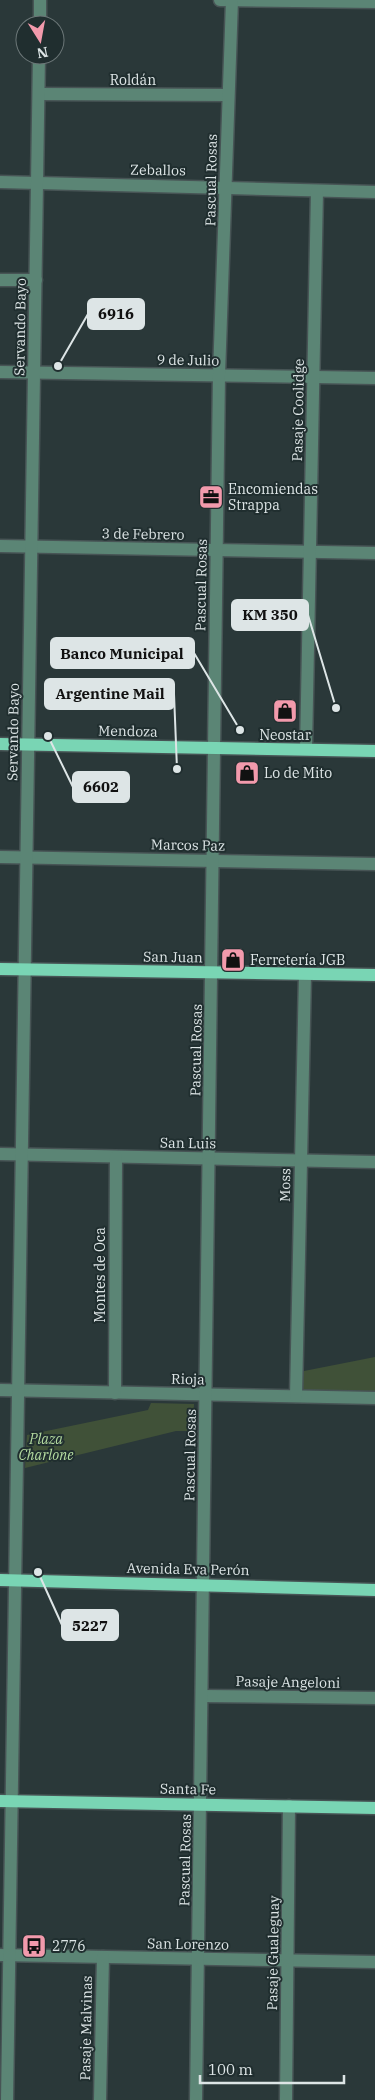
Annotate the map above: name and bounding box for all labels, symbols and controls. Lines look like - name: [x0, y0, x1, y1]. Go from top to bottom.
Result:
- north arrow: [15, 15, 65, 65]
- text: N: [35, 43, 50, 63]
- street label: Roldán: [110, 71, 156, 89]
- street label: Pascual Rosas: [201, 133, 221, 226]
- street label: Zeballos: [130, 161, 186, 179]
- street label: Servando Bayo: [10, 278, 30, 376]
- callout: 6916: [88, 299, 144, 329]
- text: 6916: [98, 304, 134, 323]
- street label: 9 de Julio: [157, 350, 219, 370]
- street label: Pasaje Coolidge: [288, 358, 308, 462]
- place label: Encomiendas Strappa: [228, 480, 318, 514]
- office icon: Encomiendas Strappa: [198, 484, 224, 510]
- street label: 3 de Febrero: [101, 524, 185, 544]
- street label: Pascual Rosas: [191, 538, 211, 631]
- callout: KM 350: [232, 600, 308, 630]
- text: KM 350: [242, 605, 298, 624]
- callout: Banco Municipal: [51, 638, 194, 668]
- text: Banco Municipal: [60, 644, 184, 663]
- callout: Argentine Mail: [45, 679, 174, 709]
- street label: Servando Bayo: [3, 683, 23, 781]
- text: Argentine Mail: [55, 684, 165, 703]
- shop icon: Neostar: [272, 698, 298, 724]
- street label: Mendoza: [98, 721, 158, 741]
- place label: Neostar: [259, 726, 312, 744]
- shop icon: Lo de Mito: [234, 760, 260, 786]
- place label: Lo de Mito: [264, 764, 332, 782]
- callout: 6602: [73, 772, 129, 802]
- text: 6602: [83, 777, 119, 796]
- street label: Marcos Paz: [151, 835, 225, 855]
- street label: San Juan: [143, 947, 203, 967]
- shop icon: Ferretería JGB: [220, 947, 246, 973]
- place label: Ferretería JGB: [250, 951, 345, 969]
- street label: Pascual Rosas: [186, 1003, 206, 1096]
- street label: San Luis: [160, 1134, 216, 1152]
- street label: Moss: [276, 1168, 294, 1202]
- street label: Montes de Oca: [91, 1227, 109, 1323]
- street label: Rioja: [171, 1370, 205, 1388]
- street label: Pascual Rosas: [180, 1408, 200, 1501]
- park label: Plaza Charlone: [19, 1430, 74, 1464]
- street label: Avenida Eva Perón: [126, 1559, 250, 1579]
- callout: 5227: [62, 1610, 118, 1640]
- text: 5227: [72, 1616, 108, 1635]
- street label: Pasaje Angeloni: [235, 1672, 341, 1692]
- street label: Santa Fe: [160, 1780, 216, 1798]
- street label: Pascual Rosas: [175, 1813, 195, 1906]
- street label: Pasaje Gualeguay: [263, 1895, 283, 2011]
- bus stop icon: 2776: [21, 1933, 47, 1959]
- street label: San Lorenzo: [147, 1934, 229, 1954]
- place label: 2776: [52, 1937, 86, 1955]
- street label: Pasaje Malvinas: [76, 1975, 96, 2081]
- scale bar: [200, 2052, 344, 2084]
- text: 100 m: [208, 2060, 253, 2079]

